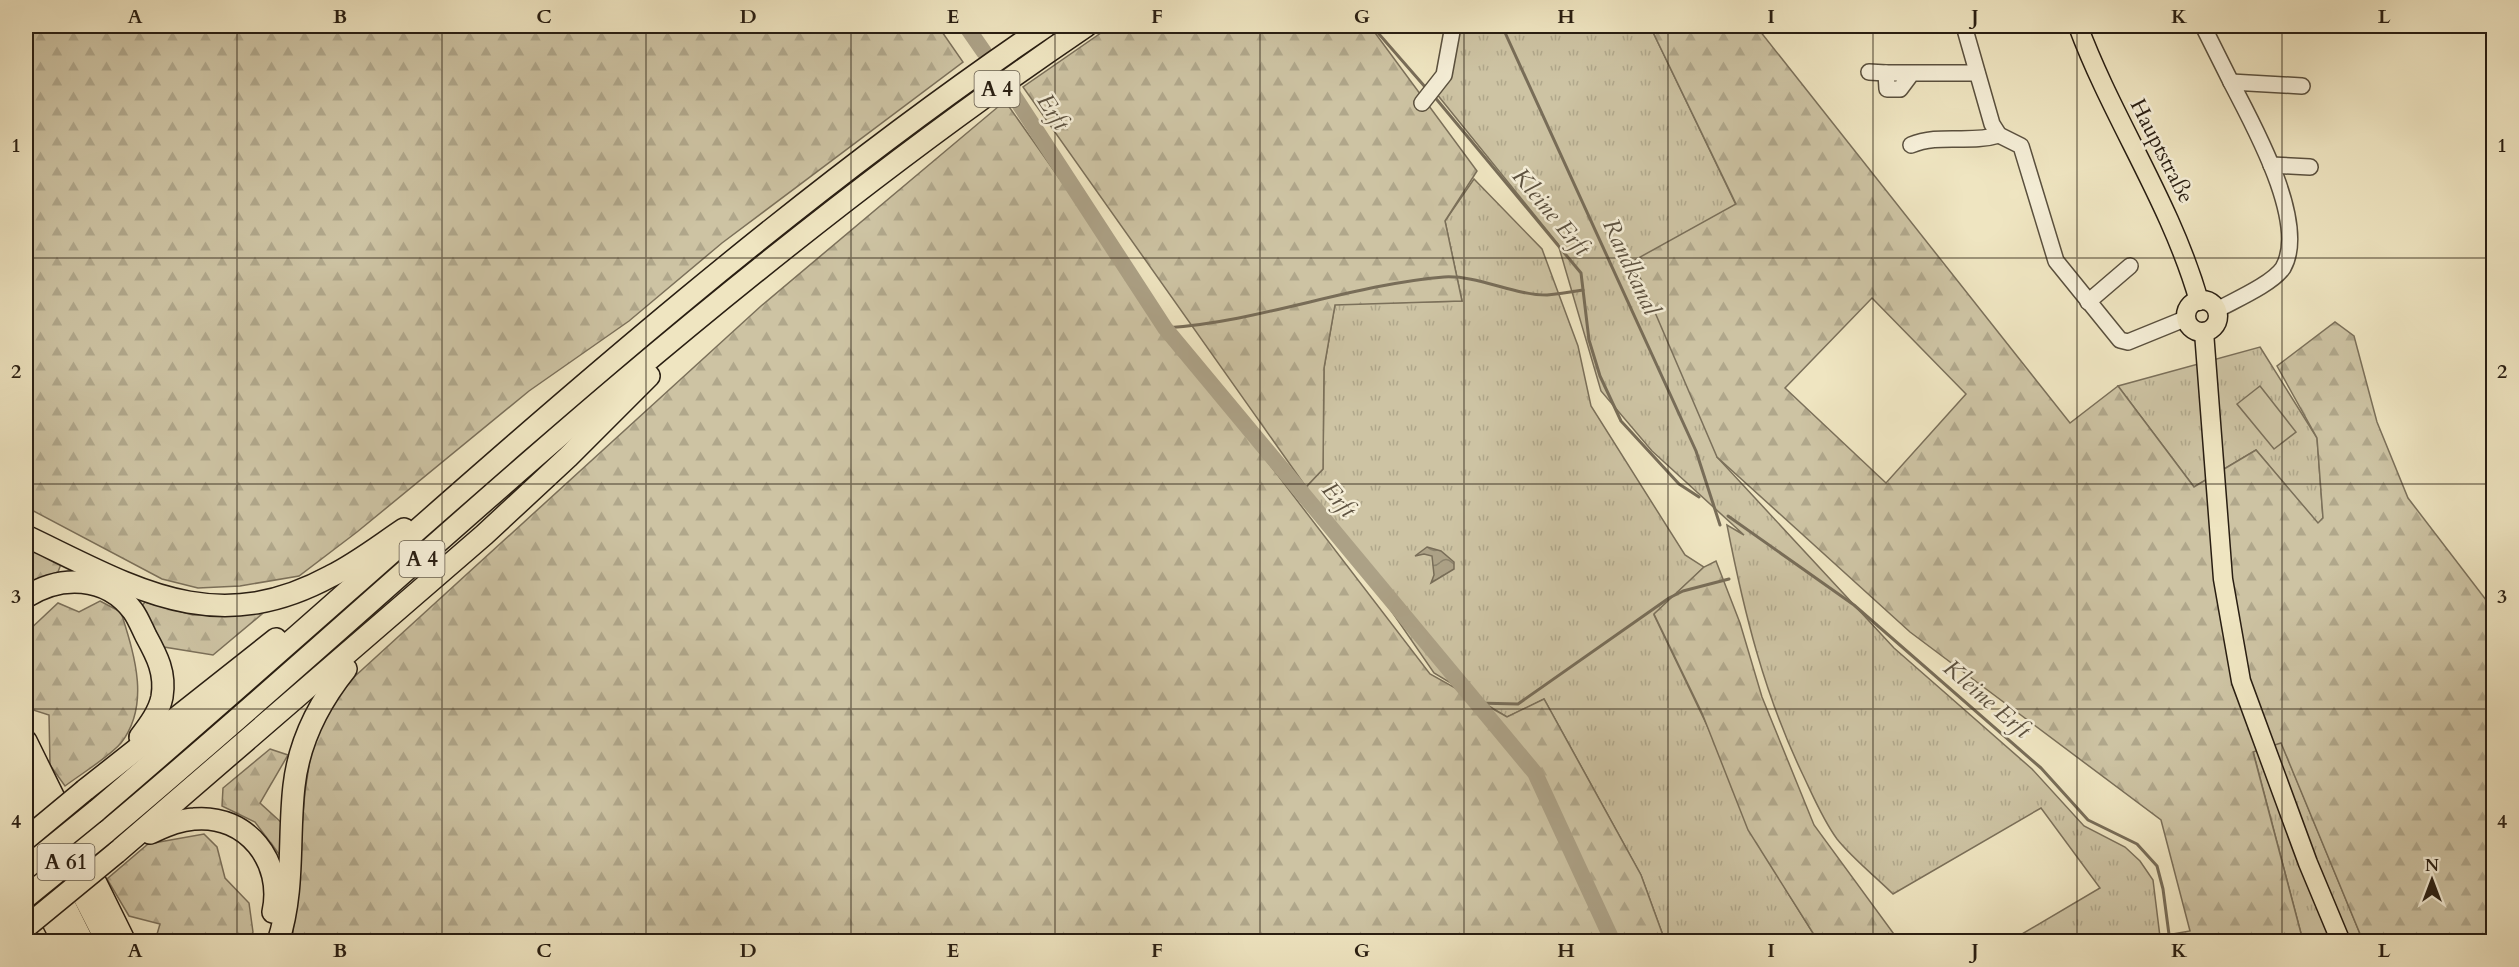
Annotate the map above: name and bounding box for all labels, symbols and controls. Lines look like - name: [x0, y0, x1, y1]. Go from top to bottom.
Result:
- text: A: [127, 3, 143, 30]
- text: B: [333, 3, 347, 30]
- text: C: [536, 3, 552, 30]
- text: D: [739, 3, 757, 30]
- text: E: [947, 3, 959, 30]
- text: F: [1151, 3, 1163, 30]
- text: G: [1354, 3, 1370, 30]
- text: H: [1557, 3, 1575, 30]
- text: I: [1767, 3, 1775, 30]
- text: J: [1968, 3, 1979, 30]
- text: K: [2171, 3, 2188, 30]
- text: L: [2378, 3, 2391, 30]
- road number: A 4: [974, 71, 1020, 107]
- water label: Erft: [1029, 87, 1078, 138]
- street label: Hauptstraße: [2123, 94, 2201, 208]
- text: 1: [11, 132, 21, 159]
- text: 1: [2497, 132, 2507, 159]
- water label: Kleine Erft: [1504, 161, 1598, 264]
- water label: Randkanal: [1594, 213, 1668, 322]
- text: 2: [11, 358, 21, 385]
- text: 2: [2497, 358, 2507, 385]
- water label: Erft: [1314, 475, 1365, 526]
- road number: A 4: [400, 541, 444, 577]
- text: 3: [11, 583, 21, 610]
- text: 3: [2497, 583, 2507, 610]
- water label: Kleine Erft: [1936, 652, 2039, 747]
- text: 4: [11, 808, 21, 835]
- text: 4: [2497, 808, 2507, 835]
- road number: A 61: [38, 844, 94, 880]
- north arrow: [2402, 850, 2462, 910]
- text: N: [2425, 855, 2439, 877]
- text: A: [127, 937, 143, 964]
- text: B: [333, 937, 347, 964]
- text: C: [536, 937, 552, 964]
- text: D: [739, 937, 757, 964]
- text: E: [947, 937, 959, 964]
- text: F: [1151, 937, 1163, 964]
- text: G: [1354, 937, 1370, 964]
- text: H: [1557, 937, 1575, 964]
- text: I: [1767, 937, 1775, 964]
- text: J: [1968, 937, 1979, 964]
- text: K: [2171, 937, 2188, 964]
- text: L: [2378, 937, 2391, 964]

